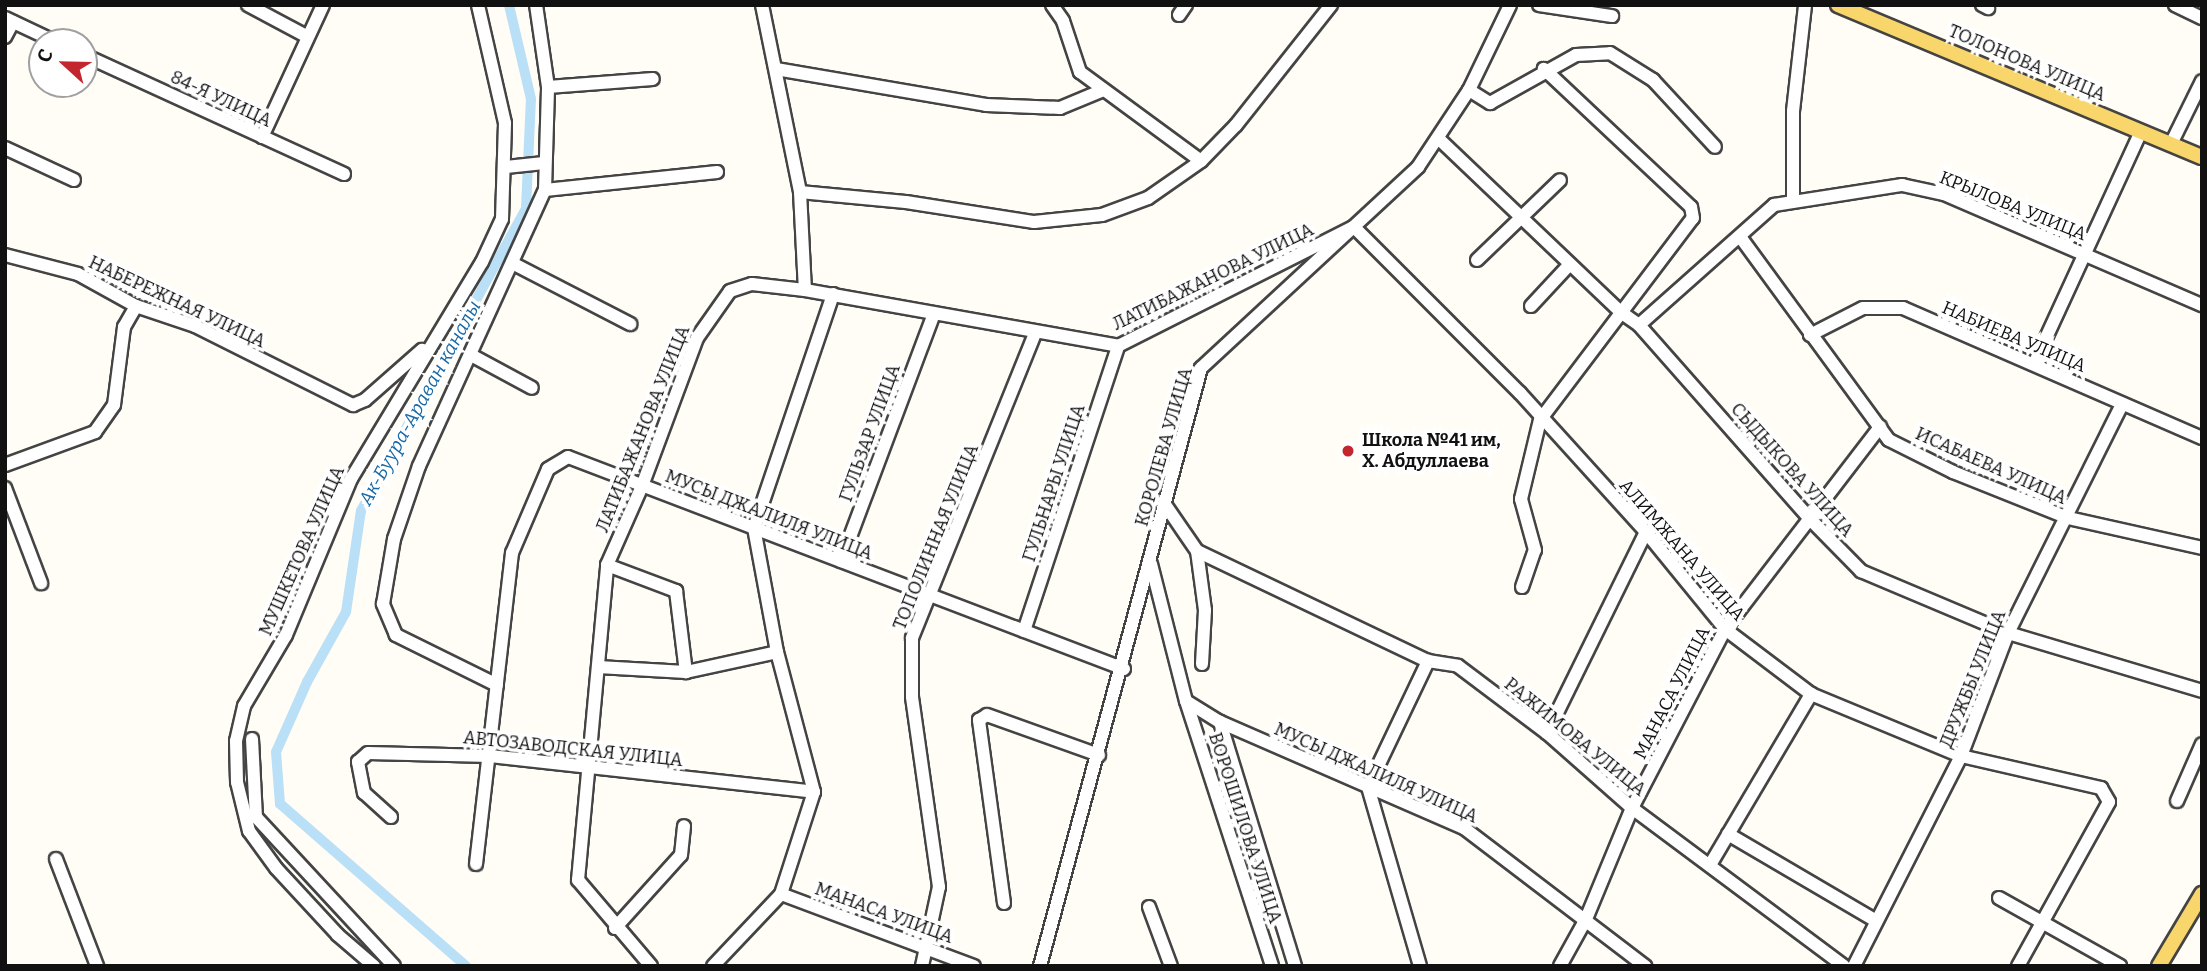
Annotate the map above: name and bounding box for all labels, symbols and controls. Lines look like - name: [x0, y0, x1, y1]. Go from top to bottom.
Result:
- street label: ТОЛОНОВА УЛИЦА: [1945, 20, 2109, 106]
- north arrow: [28, 28, 98, 98]
- text: С: [32, 46, 58, 66]
- street label: 84-Я УЛИЦА: [167, 66, 275, 132]
- street label: КРЫЛОВА УЛИЦА: [1936, 167, 2090, 245]
- street label: ЛАТИБАЖАНОВА УЛИЦА: [1109, 219, 1317, 335]
- street label: НАБЕРЕЖНАЯ УЛИЦА: [85, 252, 269, 352]
- water label: Ак-Буура-Араван каналы: [354, 297, 486, 509]
- street label: НАБИЕВА УЛИЦА: [1939, 297, 2089, 377]
- street label: ЛАТИБАЖАНОВА УЛИЦА: [592, 323, 694, 535]
- street label: ГУЛЬЗАР УЛИЦА: [835, 361, 905, 505]
- street label: КОРОЛЕВА УЛИЦА: [1131, 365, 1197, 529]
- street label: СЫДЫКОВА УЛИЦА: [1726, 399, 1858, 541]
- street label: ГУЛЬНАРЫ УЛИЦА: [1018, 402, 1090, 564]
- street label: ИСАБАЕВА УЛИЦА: [1912, 423, 2070, 509]
- place label: Школа №41 им, Х. Абдуллаева: [1362, 430, 1501, 472]
- street label: ТОПОЛИННАЯ УЛИЦА: [889, 441, 983, 633]
- marker: Школа №41 им, Х. Абдуллаева: [1340, 443, 1356, 459]
- street label: МУШКЕТОВА УЛИЦА: [255, 463, 349, 639]
- street label: МУСЫ ДЖАЛИЛЯ УЛИЦА: [662, 465, 876, 565]
- street label: АЛИМЖАНА УЛИЦА: [1615, 475, 1749, 625]
- street label: ДРУЖБЫ УЛИЦА: [1936, 607, 2010, 751]
- street label: МАНАСА УЛИЦА: [1629, 623, 1715, 763]
- street label: РАЖИМОВА УЛИЦА: [1500, 673, 1650, 801]
- street label: МУСЫ ДЖАЛИЛЯ УЛИЦА: [1271, 718, 1481, 828]
- street label: АВТОЗАВОДСКАЯ УЛИЦА: [462, 727, 684, 771]
- street label: ВОРОШИЛОВА УЛИЦА: [1204, 730, 1286, 926]
- street label: МАНАСА УЛИЦА: [812, 878, 956, 948]

